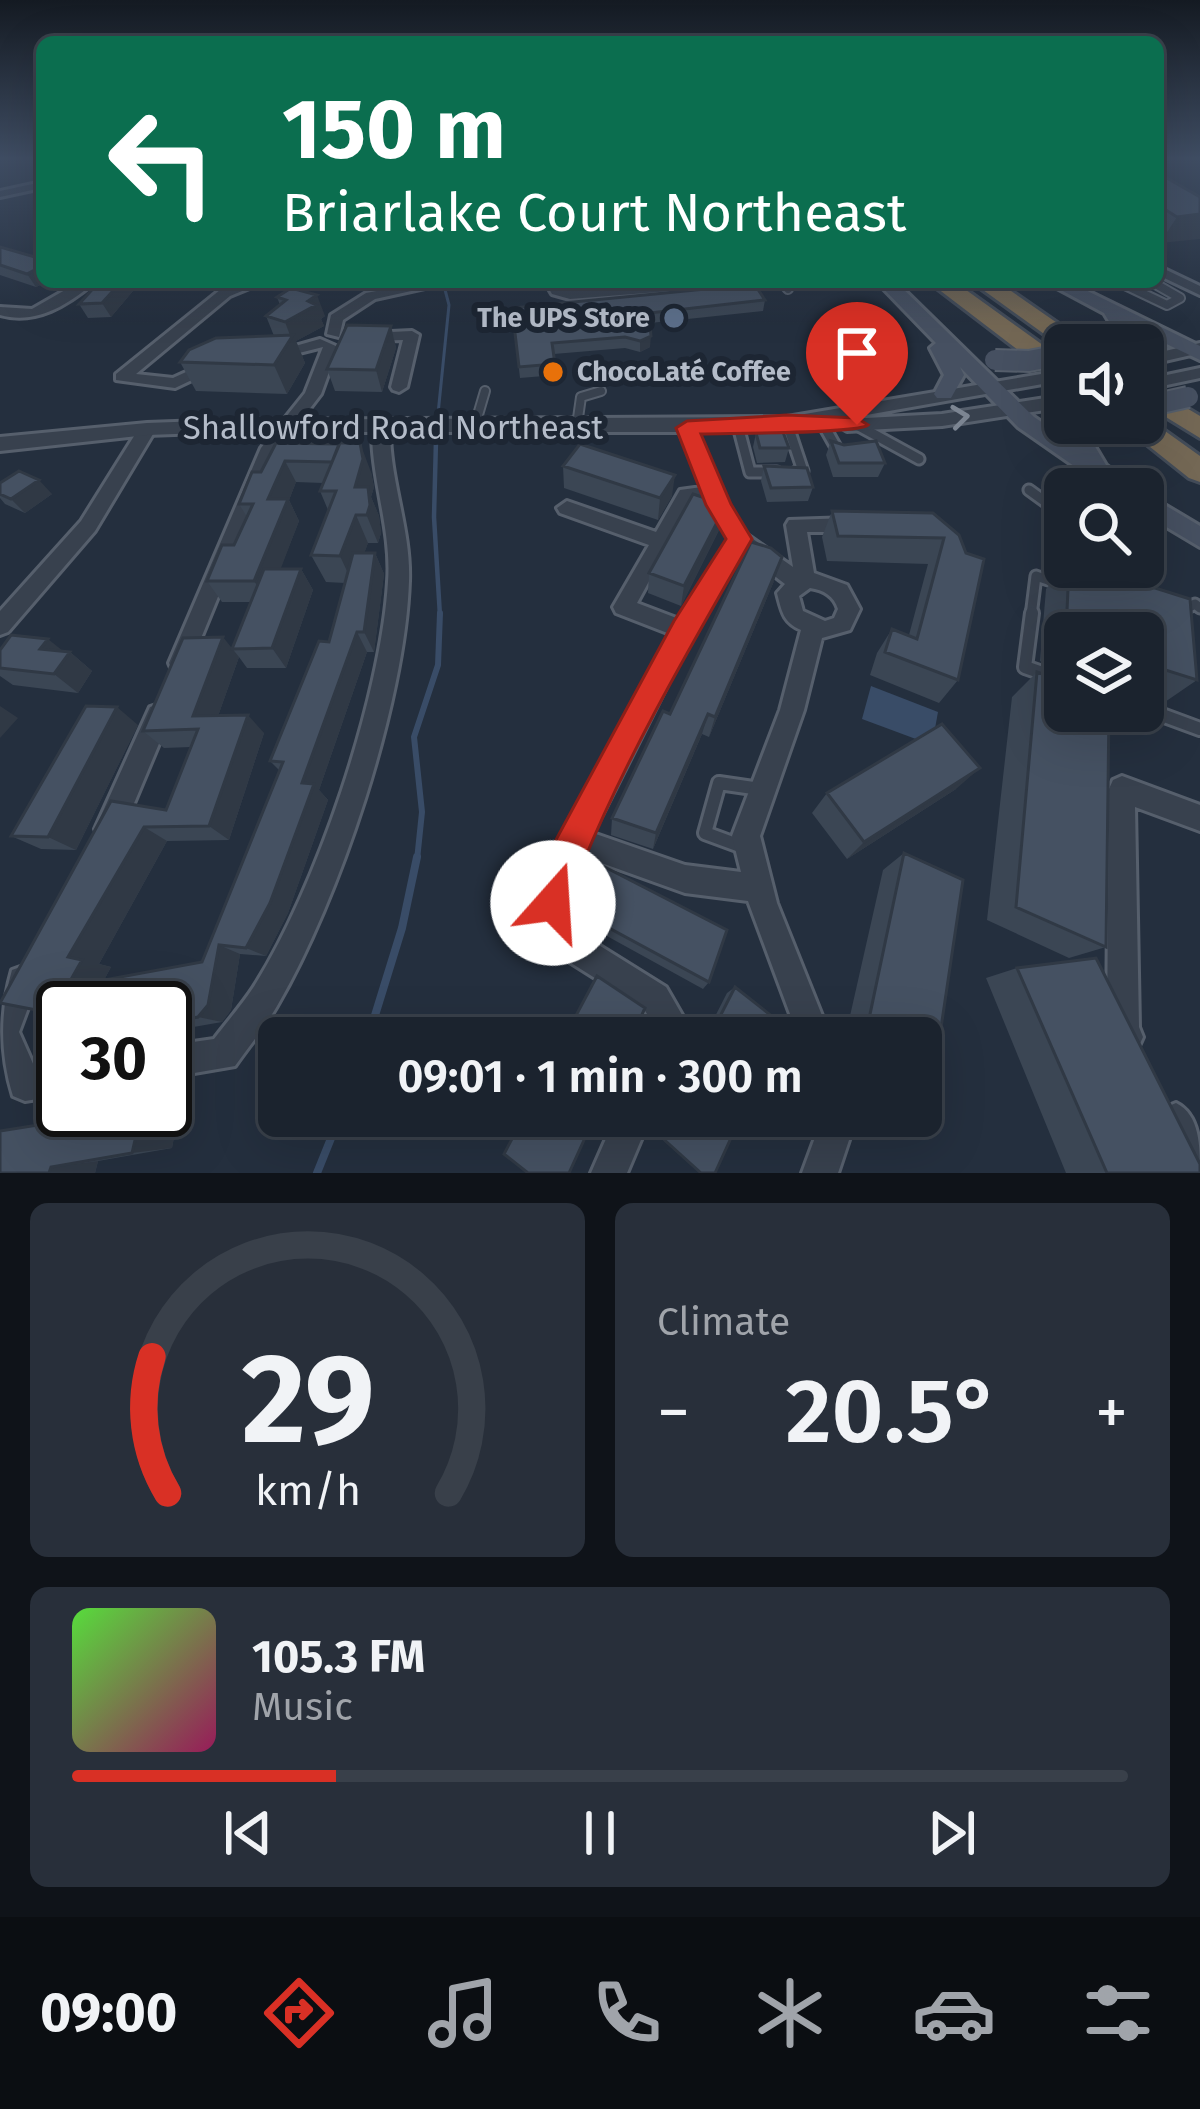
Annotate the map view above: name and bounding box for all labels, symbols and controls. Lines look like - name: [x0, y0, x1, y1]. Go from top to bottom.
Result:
- text: 150 m: [282, 79, 506, 180]
- icon: left: [84, 84, 240, 240]
- text: Briarlake Court Northeast: [282, 181, 907, 245]
- place label: The UPS Store: [477, 302, 650, 334]
- pin: [806, 302, 908, 425]
- marker: The UPS Store: [661, 305, 687, 331]
- icon: arrive: [824, 320, 890, 386]
- map controls: [1044, 324, 1164, 732]
- button: sound: [1044, 324, 1164, 444]
- place label: ChocoLaté Coffee: [577, 356, 791, 388]
- marker: ChocoLaté Coffee: [540, 359, 566, 385]
- one-way arrow: [951, 405, 970, 431]
- street label: Shallowford Road Northeast: [183, 408, 603, 448]
- button: search: [1044, 468, 1164, 588]
- button: layers: [1044, 612, 1164, 732]
- position arrow: [490, 840, 616, 966]
- speed limit sign: 30: [36, 981, 192, 1137]
- text: 09:01 · 1 min · 300 m: [397, 1050, 803, 1104]
- text: Climate: [657, 1299, 790, 1345]
- text: 29: [241, 1325, 374, 1475]
- text: 20.5°: [785, 1358, 1000, 1466]
- text: −: [657, 1373, 690, 1452]
- text: +: [1095, 1373, 1128, 1452]
- text: km/h: [254, 1465, 361, 1516]
- text: 105.3 FM: [252, 1630, 425, 1684]
- text: Music: [252, 1684, 353, 1730]
- icon: previous: [215, 1800, 281, 1866]
- icon: pause: [567, 1800, 633, 1866]
- icon: next: [919, 1800, 985, 1866]
- icon: directions: [257, 1971, 341, 2055]
- icon: music: [421, 1971, 505, 2055]
- icon: phone: [585, 1971, 669, 2055]
- icon: climate: [748, 1971, 832, 2055]
- icon: car: [912, 1971, 996, 2055]
- icon: filters: [1076, 1971, 1160, 2055]
- text: 09:00: [40, 1981, 177, 2045]

